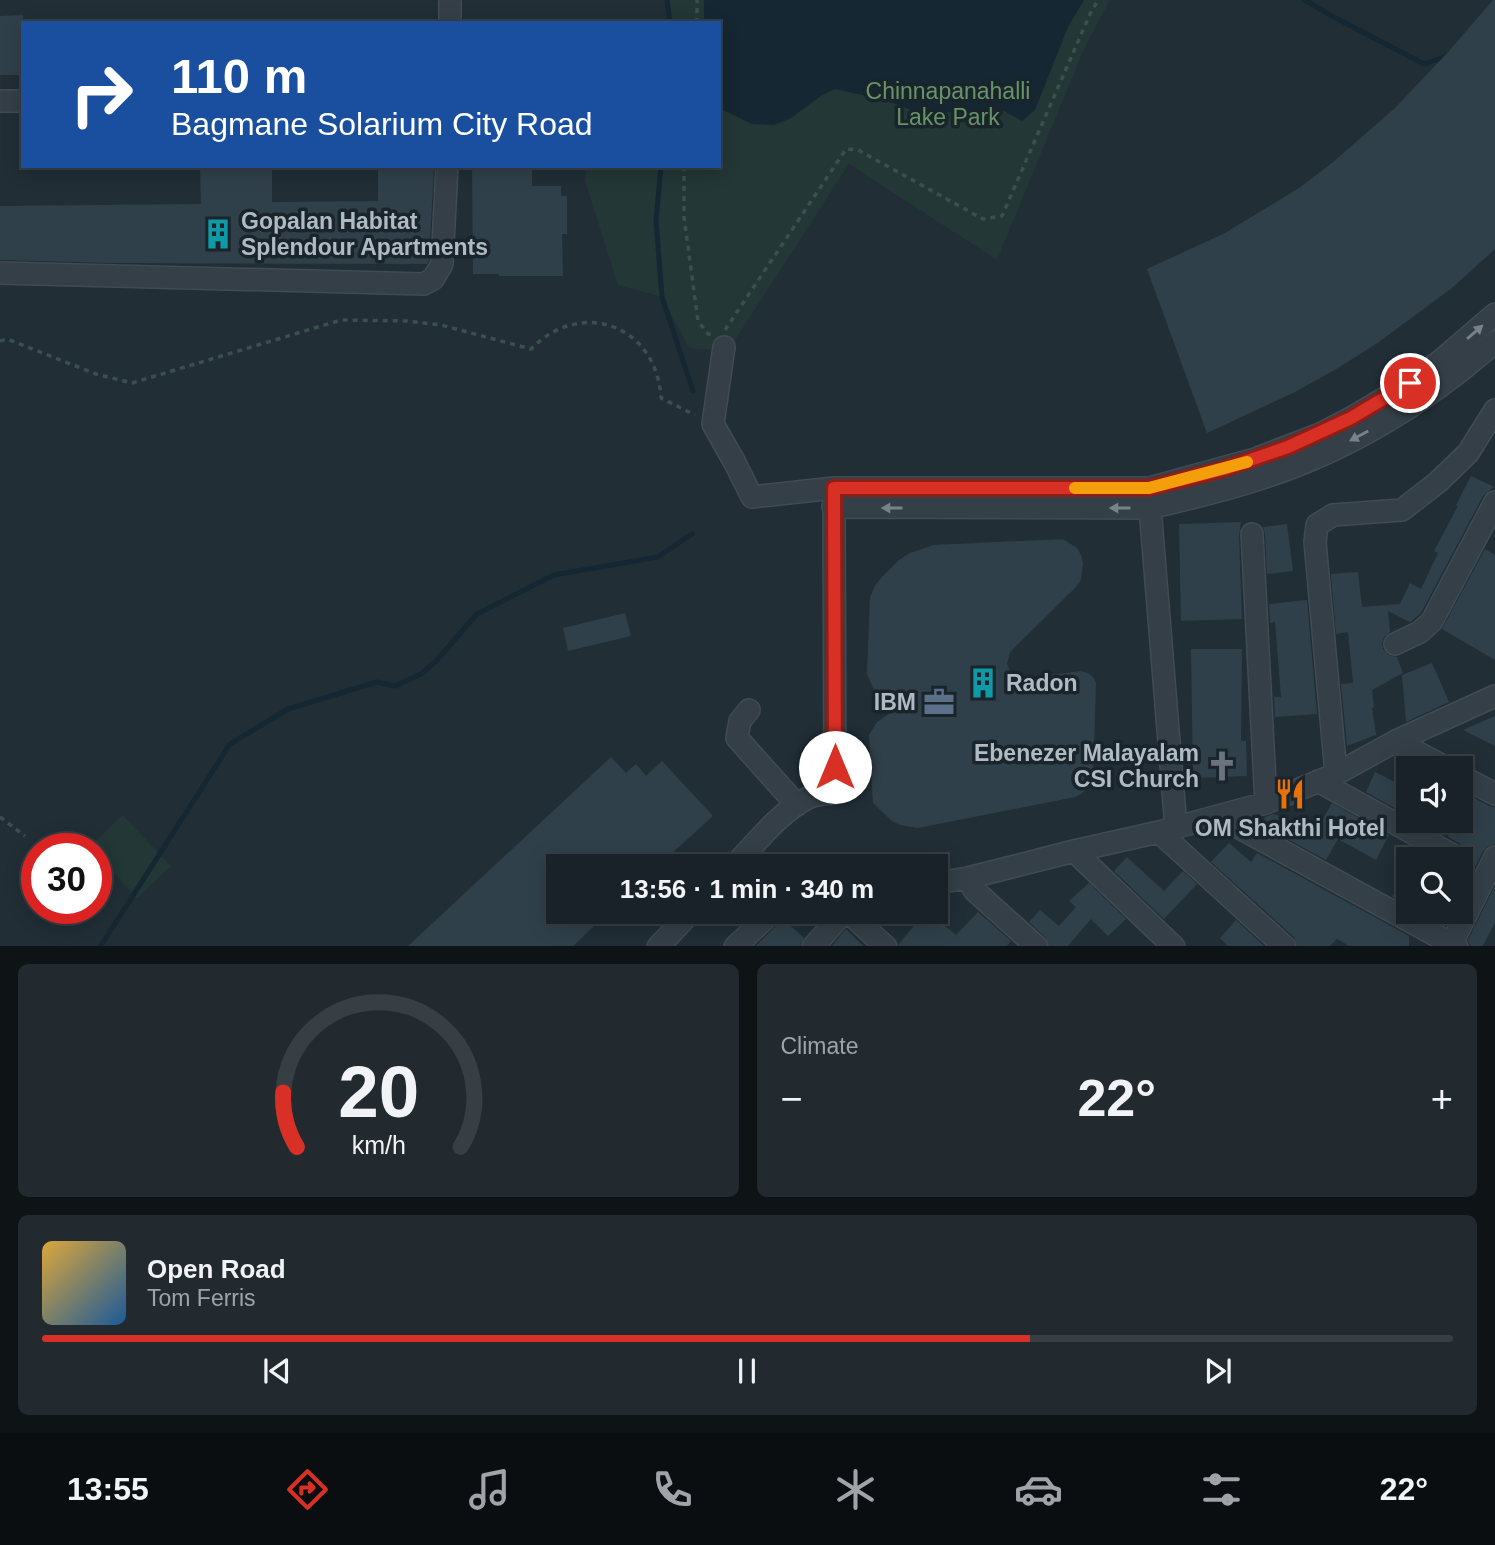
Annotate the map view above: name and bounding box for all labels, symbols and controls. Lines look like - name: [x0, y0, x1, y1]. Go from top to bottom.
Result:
- icon: right: [56, 49, 147, 140]
- text: 110 m: [171, 49, 307, 103]
- park label: Chinnapanahalli Lake Park: [866, 78, 1030, 130]
- text: Bagmane Solarium City Road: [171, 106, 593, 142]
- place label: Gopalan Habitat Splendour Apartments: [241, 208, 488, 260]
- building icon: Gopalan Habitat Splendour Apartments: [201, 217, 235, 251]
- one-way arrow: [1466, 324, 1484, 340]
- pin: [1380, 353, 1440, 413]
- icon: arrive: [1391, 364, 1429, 402]
- one-way arrow: [1349, 431, 1369, 442]
- one-way arrow: [881, 502, 903, 514]
- one-way arrow: [1108, 502, 1130, 514]
- building icon: Radon: [966, 666, 1000, 700]
- place label: Radon: [1006, 670, 1078, 696]
- office icon: IBM: [922, 685, 956, 719]
- place label: IBM: [874, 689, 916, 715]
- position arrow: [798, 730, 872, 804]
- place label: Ebenezer Malayalam CSI Church: [974, 740, 1199, 792]
- church icon: Ebenezer Malayalam CSI Church: [1205, 749, 1239, 783]
- map controls: [1396, 756, 1473, 924]
- button: sound: [1396, 756, 1473, 833]
- restaurant icon: OM Shakthi Hotel: [1273, 777, 1307, 811]
- place label: OM Shakthi Hotel: [1195, 815, 1385, 841]
- speed limit sign: 30: [21, 833, 112, 924]
- button: search: [1396, 847, 1473, 924]
- text: 13:56 · 1 min · 340 m: [620, 874, 874, 904]
- text: Climate: [781, 1033, 858, 1059]
- text: 20: [338, 1051, 419, 1132]
- text: 22°: [1077, 1069, 1156, 1127]
- text: −: [781, 1078, 803, 1120]
- text: +: [1431, 1078, 1453, 1120]
- text: km/h: [351, 1130, 405, 1158]
- text: Open Road: [147, 1254, 286, 1284]
- text: Tom Ferris: [147, 1285, 256, 1311]
- icon: previous: [258, 1352, 296, 1390]
- icon: pause: [728, 1352, 766, 1390]
- icon: next: [1199, 1352, 1237, 1390]
- icon: directions: [283, 1465, 332, 1514]
- icon: music: [465, 1465, 514, 1514]
- icon: phone: [648, 1465, 697, 1514]
- icon: climate: [831, 1465, 880, 1514]
- icon: car: [1014, 1465, 1063, 1514]
- icon: filters: [1197, 1465, 1246, 1514]
- text: 13:55: [67, 1471, 149, 1507]
- text: 22°: [1380, 1471, 1428, 1507]

